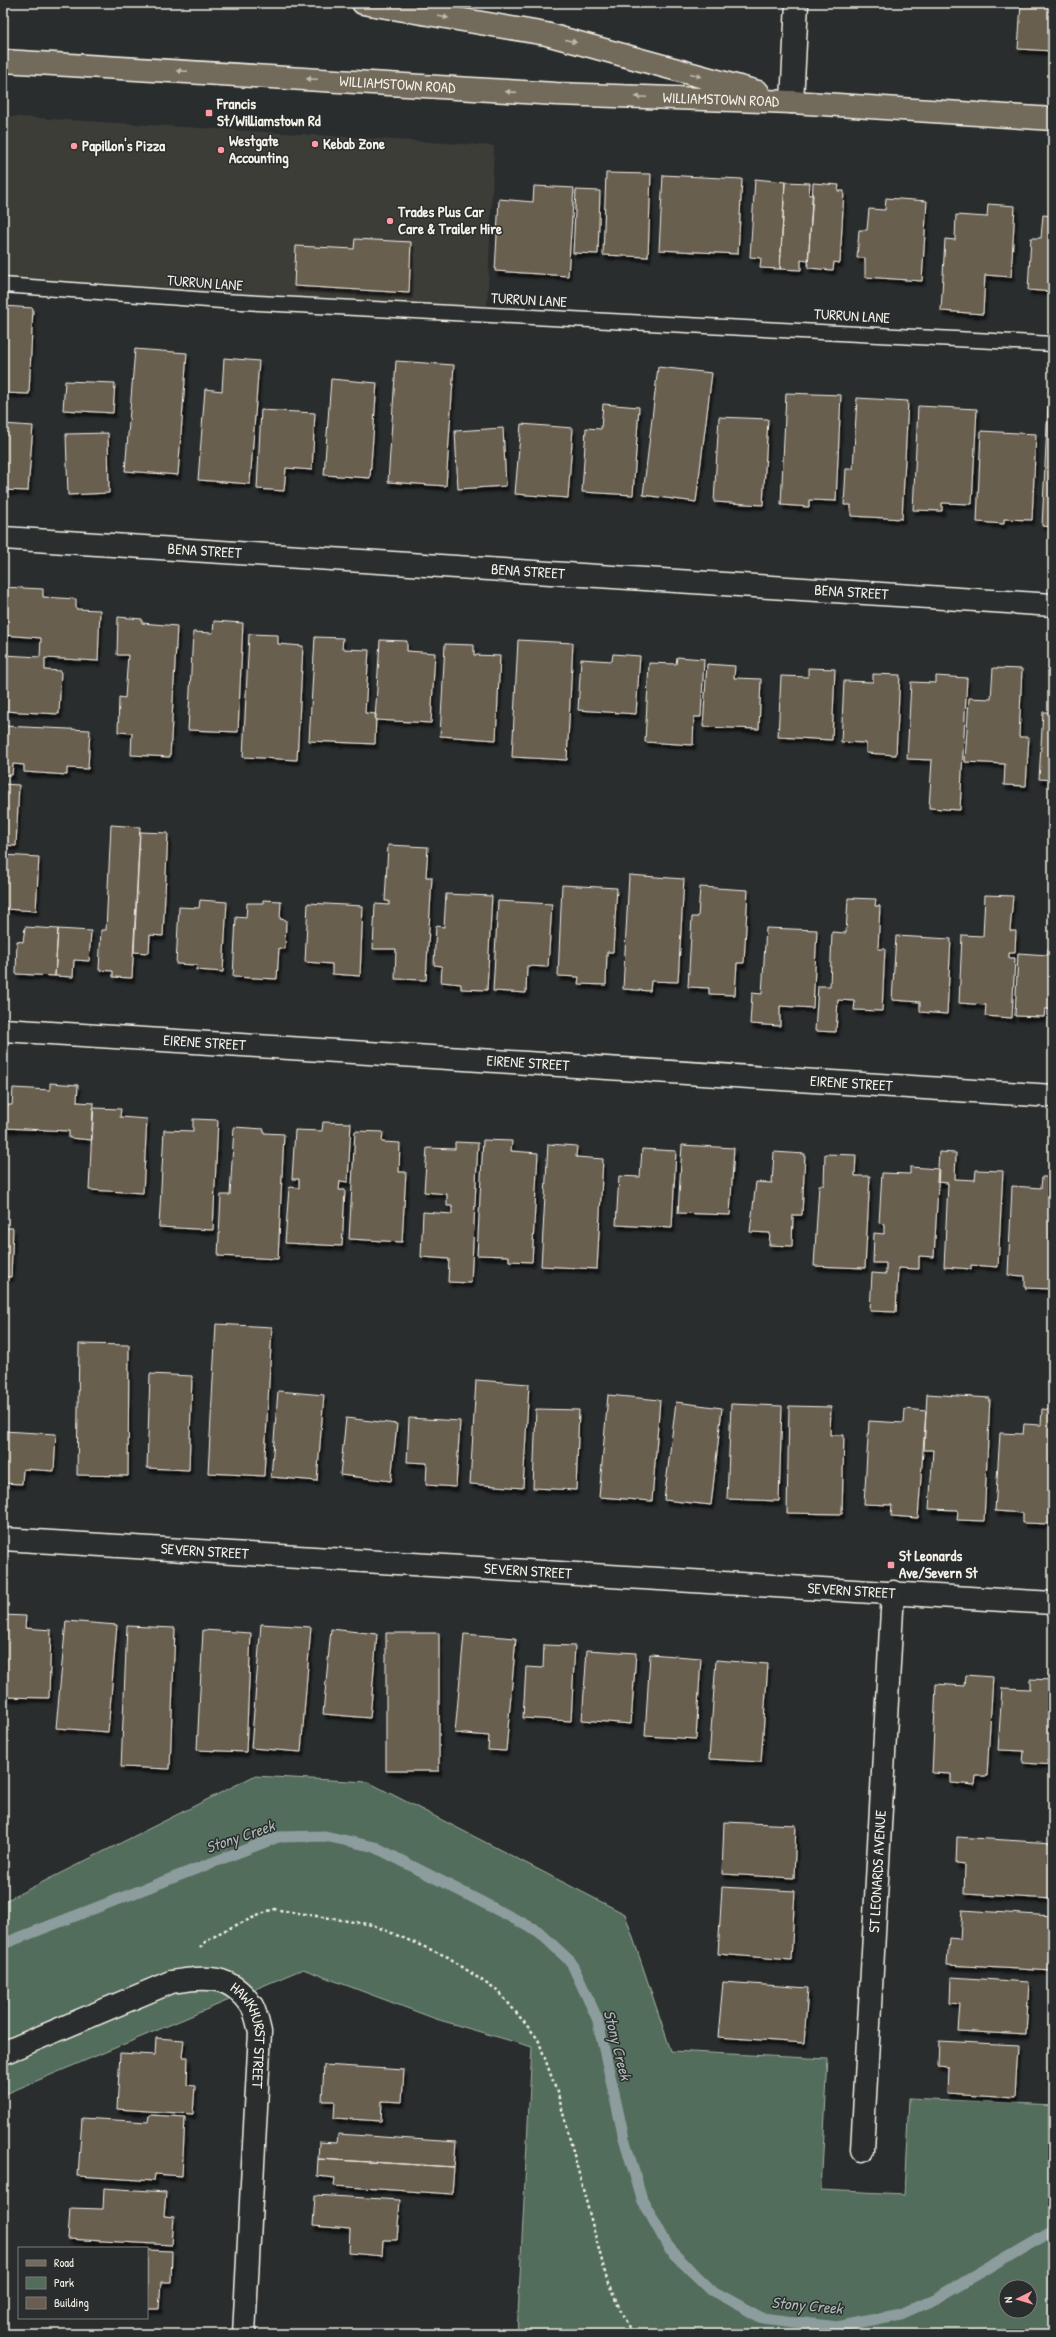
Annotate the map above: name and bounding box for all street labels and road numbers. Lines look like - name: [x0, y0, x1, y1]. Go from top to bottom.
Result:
- street label: WILLIAMSTOWN ROAD: [339, 70, 457, 98]
- street label: WILLIAMSTOWN ROAD: [662, 87, 780, 112]
- street label: TURRUN LANE: [166, 269, 244, 296]
- street label: TURRUN LANE: [490, 287, 568, 312]
- street label: TURRUN LANE: [813, 303, 891, 328]
- street label: BENA STREET: [167, 538, 243, 563]
- street label: BENA STREET: [490, 558, 567, 584]
- street label: BENA STREET: [814, 579, 890, 605]
- street label: EIRENE STREET: [163, 1029, 248, 1055]
- street label: EIRENE STREET: [486, 1049, 571, 1076]
- street label: EIRENE STREET: [809, 1070, 894, 1096]
- street label: SEVERN STREET: [160, 1538, 250, 1564]
- street label: SEVERN STREET: [484, 1557, 574, 1584]
- street label: SEVERN STREET: [807, 1577, 897, 1603]
- street label: ST LEONARDS AVENUE: [863, 1809, 891, 1933]
- street label: HAWKHURST STREET: [226, 1977, 271, 2090]

